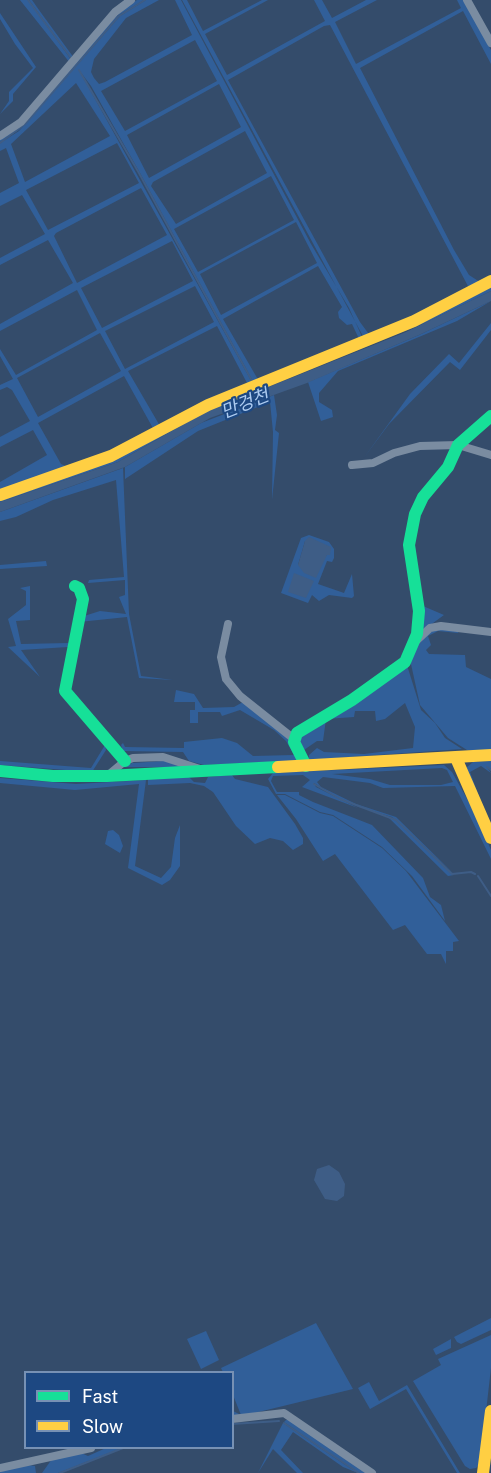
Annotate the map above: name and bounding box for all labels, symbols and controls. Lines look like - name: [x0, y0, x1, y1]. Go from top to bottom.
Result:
- water label: 만겅천: [218, 385, 272, 423]
- legend: [24, 1371, 234, 1449]
- text: Fast: [82, 1386, 118, 1407]
- text: Slow: [82, 1416, 123, 1437]

